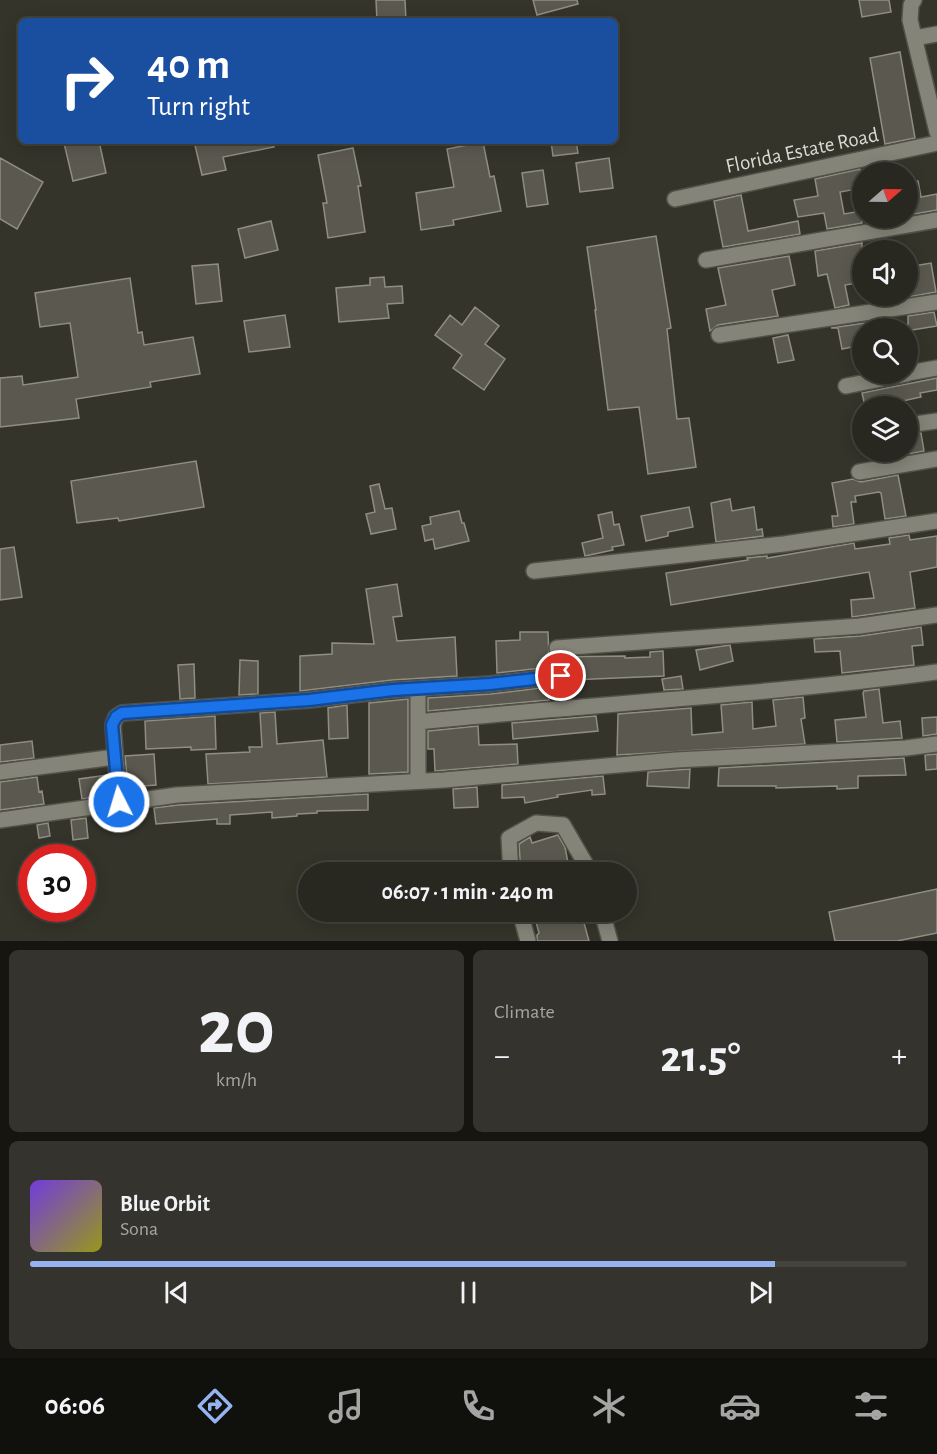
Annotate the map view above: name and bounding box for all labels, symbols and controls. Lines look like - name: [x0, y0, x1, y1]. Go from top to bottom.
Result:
- icon: right: [48, 42, 126, 120]
- text: 40 m: [147, 44, 230, 86]
- text: Turn right: [147, 93, 250, 120]
- street label: Florida Estate Road: [724, 124, 881, 177]
- north arrow: [852, 162, 918, 228]
- map controls: [852, 162, 918, 462]
- button: sound: [852, 240, 918, 306]
- button: search: [852, 318, 918, 384]
- button: layers: [852, 396, 918, 462]
- pin: [535, 650, 586, 701]
- icon: arrive: [544, 659, 577, 692]
- position arrow: [87, 770, 151, 834]
- speed limit sign: 30: [18, 844, 96, 922]
- text: 06:07 · 1 min · 240 m: [382, 881, 553, 903]
- text: 20: [198, 990, 275, 1068]
- text: Climate: [494, 1002, 555, 1022]
- text: 21.5°: [660, 1035, 741, 1080]
- text: −: [494, 1040, 510, 1073]
- text: +: [891, 1040, 907, 1073]
- text: km/h: [216, 1070, 257, 1090]
- text: Blue Orbit: [120, 1193, 210, 1215]
- text: Sona: [120, 1219, 158, 1239]
- icon: previous: [160, 1276, 193, 1309]
- icon: pause: [452, 1276, 485, 1309]
- icon: next: [744, 1276, 777, 1309]
- icon: directions: [194, 1385, 236, 1427]
- icon: music: [325, 1385, 367, 1427]
- icon: phone: [457, 1385, 499, 1427]
- icon: climate: [588, 1385, 630, 1427]
- icon: car: [719, 1385, 761, 1427]
- icon: filters: [850, 1385, 892, 1427]
- text: 06:06: [45, 1392, 105, 1419]

